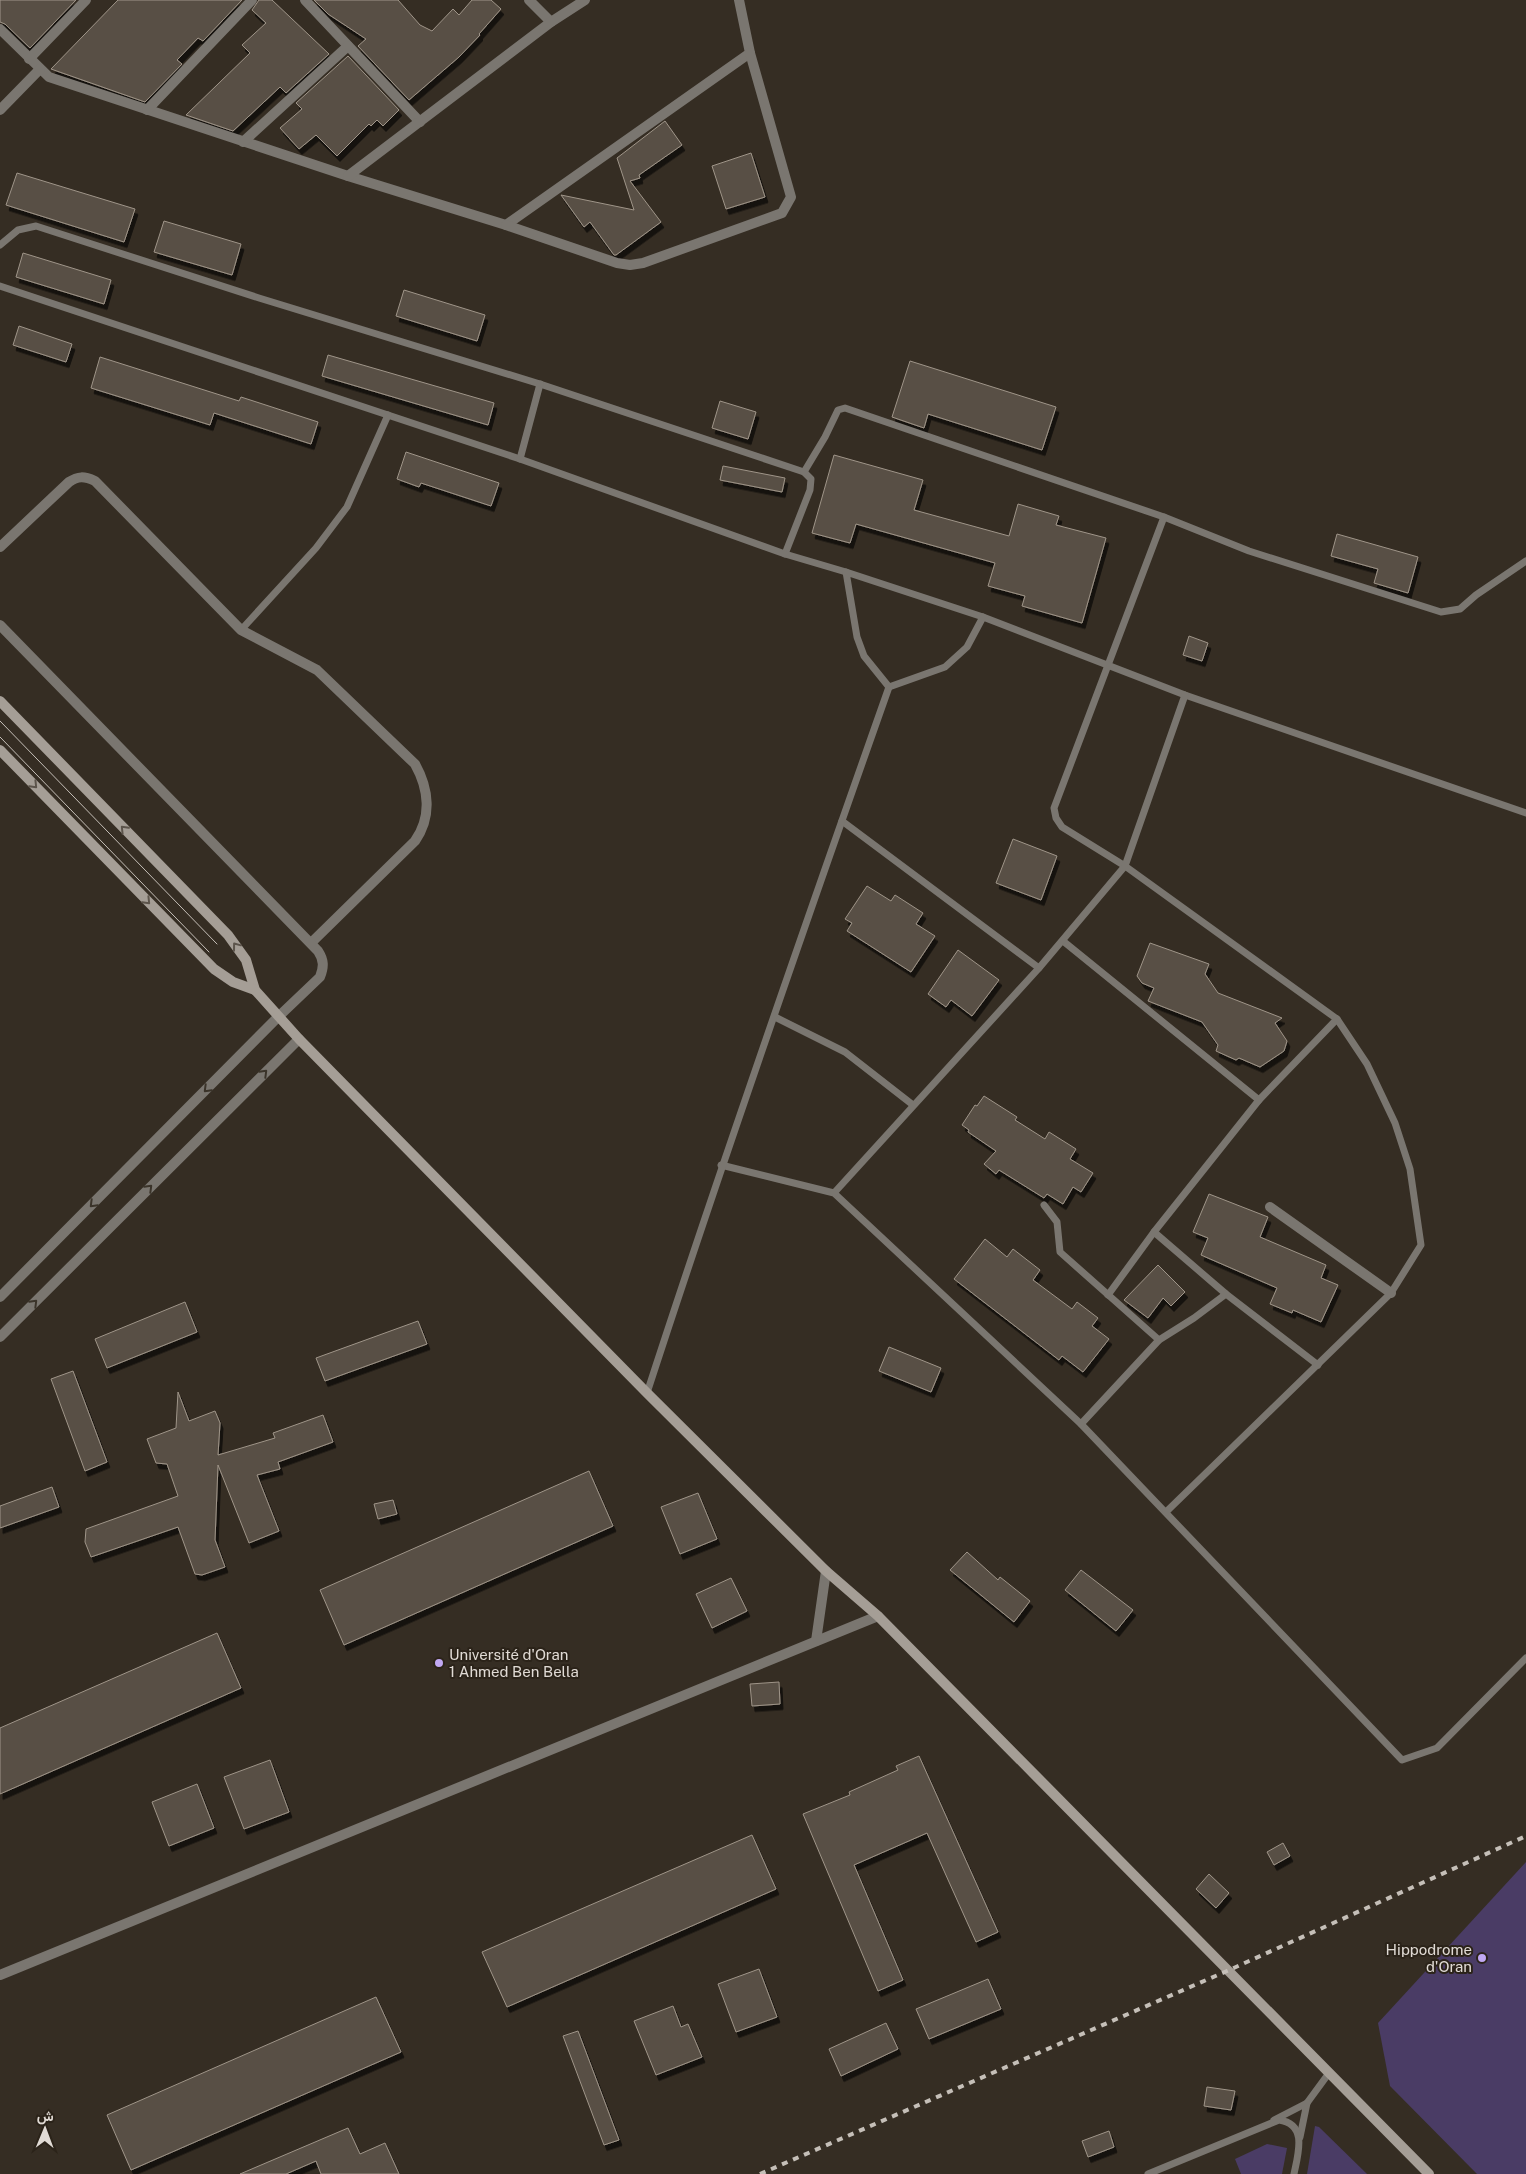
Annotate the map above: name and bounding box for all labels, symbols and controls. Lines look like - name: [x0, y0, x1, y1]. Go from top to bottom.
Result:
- one-way arrow: [28, 779, 37, 788]
- one-way arrow: [121, 825, 130, 834]
- one-way arrow: [141, 895, 150, 904]
- one-way arrow: [233, 942, 242, 952]
- one-way arrow: [259, 1070, 268, 1079]
- one-way arrow: [204, 1083, 213, 1092]
- one-way arrow: [144, 1185, 153, 1194]
- one-way arrow: [89, 1198, 98, 1207]
- one-way arrow: [29, 1300, 38, 1309]
- place label: Université d'Oran 1 Ahmed Ben Bella: [449, 1646, 579, 1680]
- marker: Université d'Oran 1 Ahmed Ben Bella: [433, 1657, 445, 1669]
- place label: Hippodrome d'Oran: [1386, 1941, 1472, 1975]
- marker: Hippodrome d'Oran: [1476, 1952, 1488, 1964]
- north arrow: [20, 2104, 70, 2154]
- text: ش: [37, 2108, 54, 2125]

